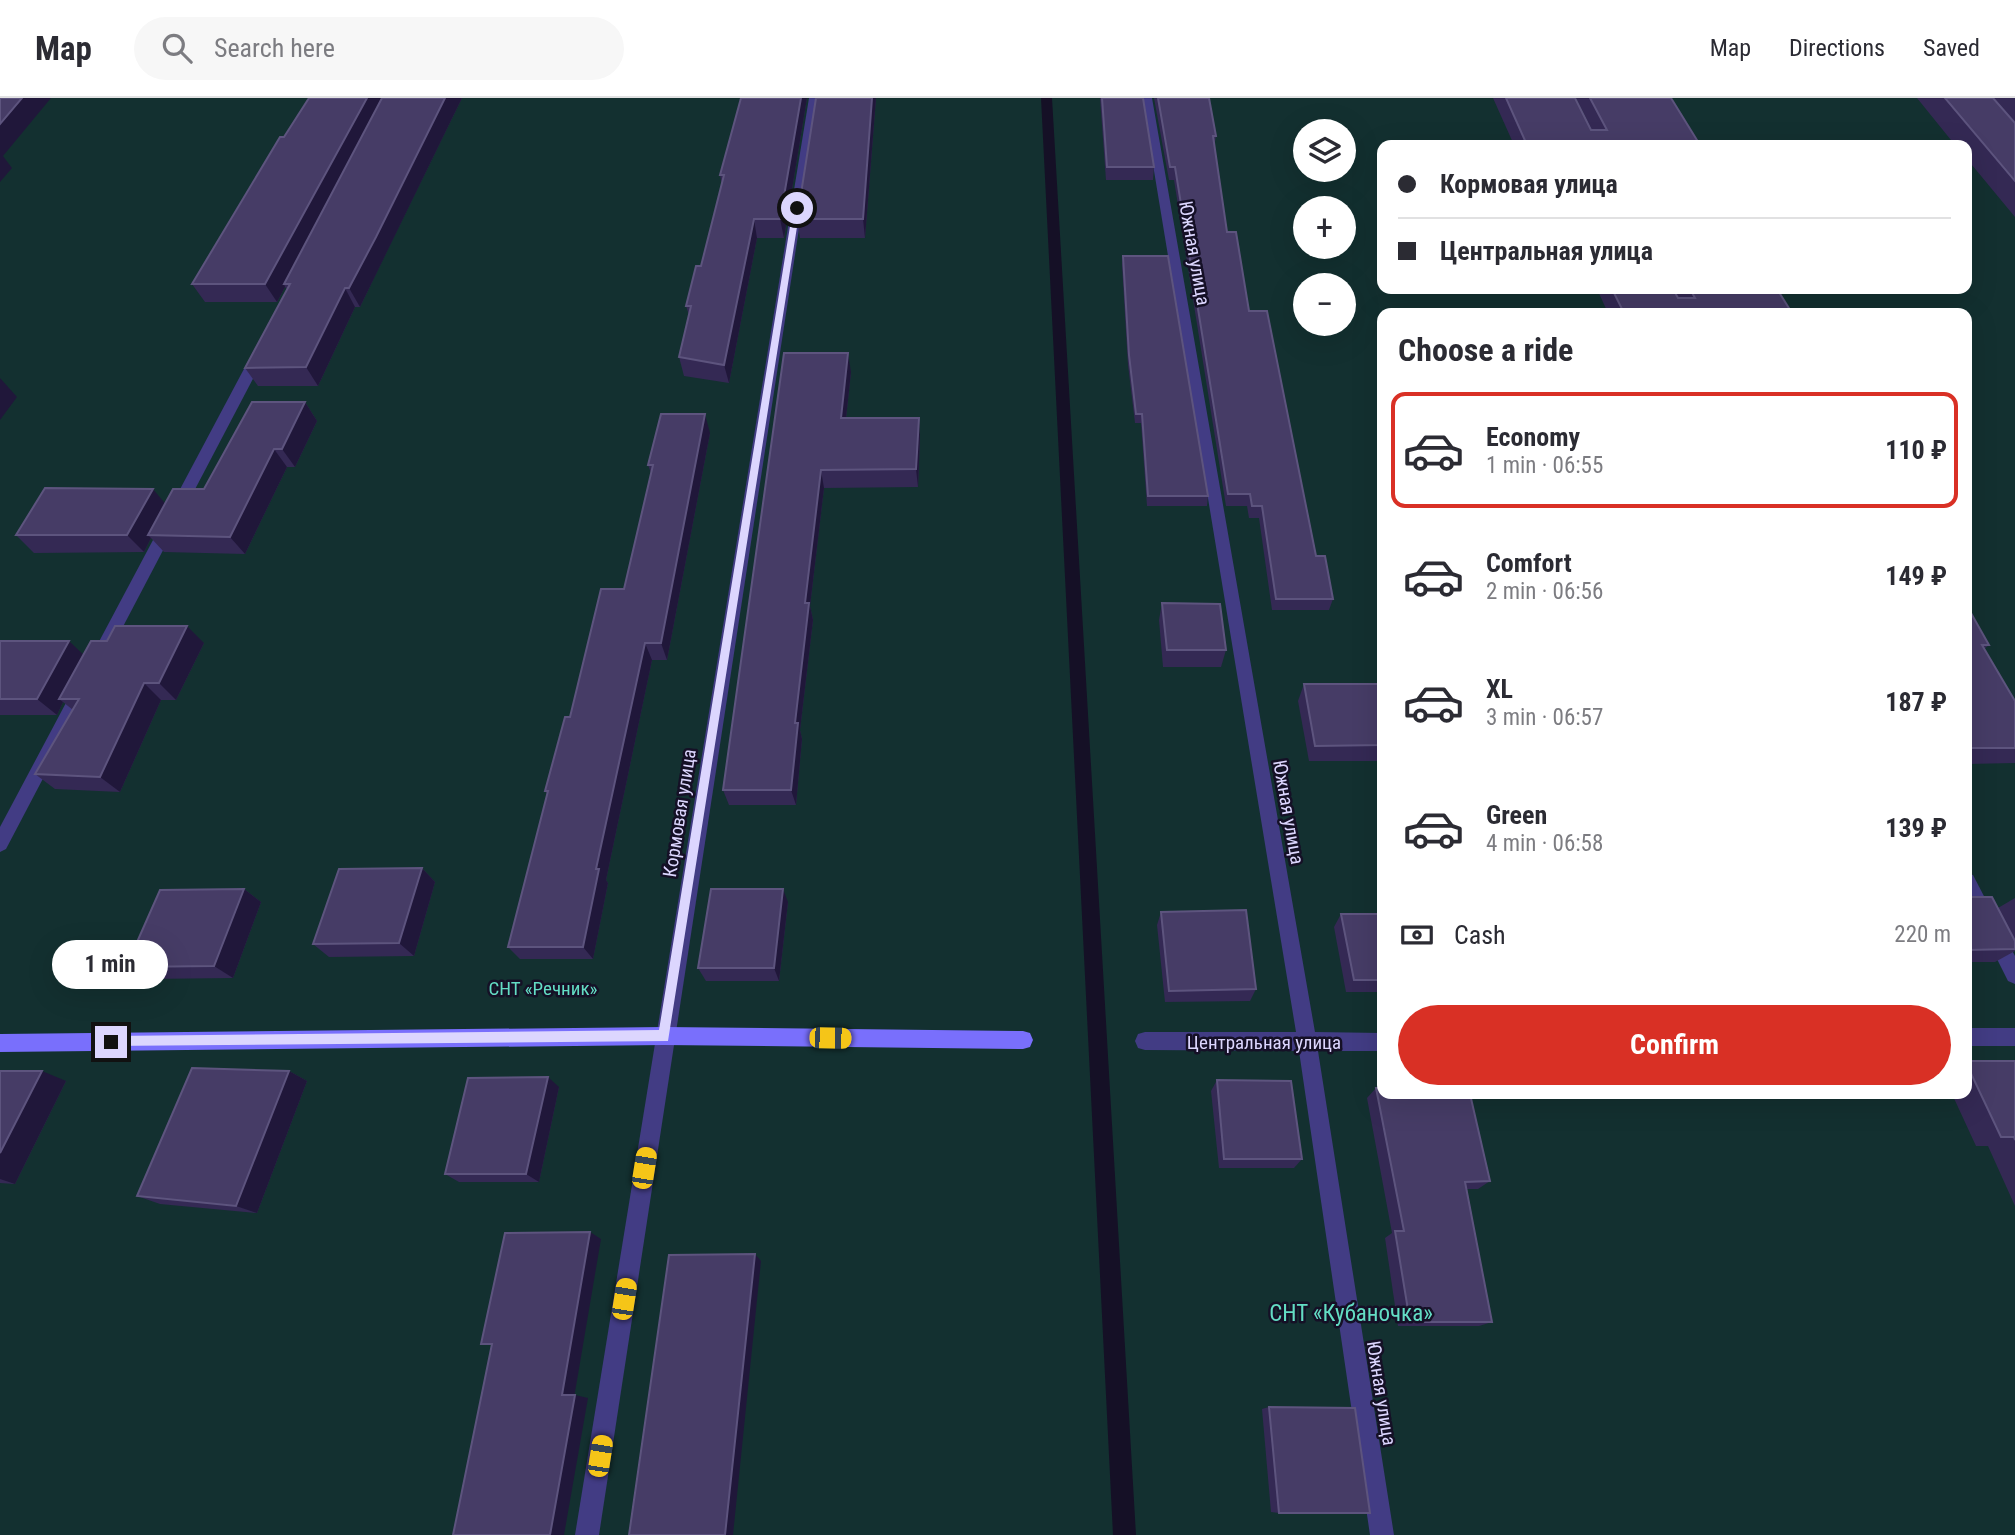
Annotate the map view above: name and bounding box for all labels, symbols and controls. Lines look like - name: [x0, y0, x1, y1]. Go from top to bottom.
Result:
- search box: [134, 17, 624, 80]
- text: Map: [35, 29, 92, 68]
- icon: search: [158, 29, 196, 67]
- text: Search here: [214, 33, 335, 63]
- text: Map: [1710, 34, 1751, 62]
- text: Directions: [1789, 34, 1885, 62]
- text: Saved: [1923, 34, 1980, 62]
- map controls: [1293, 119, 1356, 336]
- button: layers: [1293, 119, 1356, 182]
- text: Кормовая улица: [1440, 169, 1618, 199]
- route start: [781, 192, 813, 224]
- button: +: [1293, 196, 1356, 259]
- street label: Южная улица: [1174, 199, 1215, 307]
- text: Центральная улица: [1440, 236, 1653, 266]
- button: −: [1293, 273, 1356, 336]
- text: Choose a ride: [1398, 331, 1573, 369]
- icon: car: [1402, 419, 1465, 482]
- text: Economy: [1486, 422, 1580, 452]
- text: 110 ₽: [1885, 435, 1947, 465]
- text: 1 min · 06:55: [1486, 452, 1603, 479]
- icon: car: [1402, 545, 1465, 608]
- text: Comfort: [1486, 548, 1572, 578]
- text: 149 ₽: [1885, 561, 1947, 591]
- text: 2 min · 06:56: [1486, 578, 1603, 605]
- icon: car: [1402, 671, 1465, 734]
- text: XL: [1486, 674, 1513, 704]
- text: 187 ₽: [1885, 687, 1947, 717]
- text: 3 min · 06:57: [1486, 704, 1603, 731]
- street label: Кормовая улица: [658, 747, 701, 879]
- street label: Южная улица: [1268, 758, 1309, 866]
- icon: car: [1402, 797, 1465, 860]
- text: Green: [1486, 800, 1547, 830]
- text: 139 ₽: [1885, 813, 1947, 843]
- text: 4 min · 06:58: [1486, 830, 1603, 857]
- icon: cash: [1398, 916, 1436, 954]
- text: Cash: [1454, 920, 1506, 950]
- text: 220 m: [1894, 921, 1951, 948]
- callout: 1 min: [53, 940, 169, 990]
- text: 1 min: [84, 951, 136, 978]
- park label: СНТ «Речник»: [489, 977, 598, 1000]
- button: Confirm: [1398, 1005, 1951, 1085]
- route end: [95, 1026, 127, 1058]
- car: [809, 1027, 852, 1049]
- street label: Центральная улица: [1187, 1031, 1341, 1054]
- car: [631, 1146, 658, 1190]
- car: [611, 1277, 638, 1321]
- park label: СНТ «Кубаночка»: [1269, 1300, 1433, 1327]
- street label: Южная улица: [1362, 1339, 1401, 1447]
- car: [587, 1434, 614, 1478]

